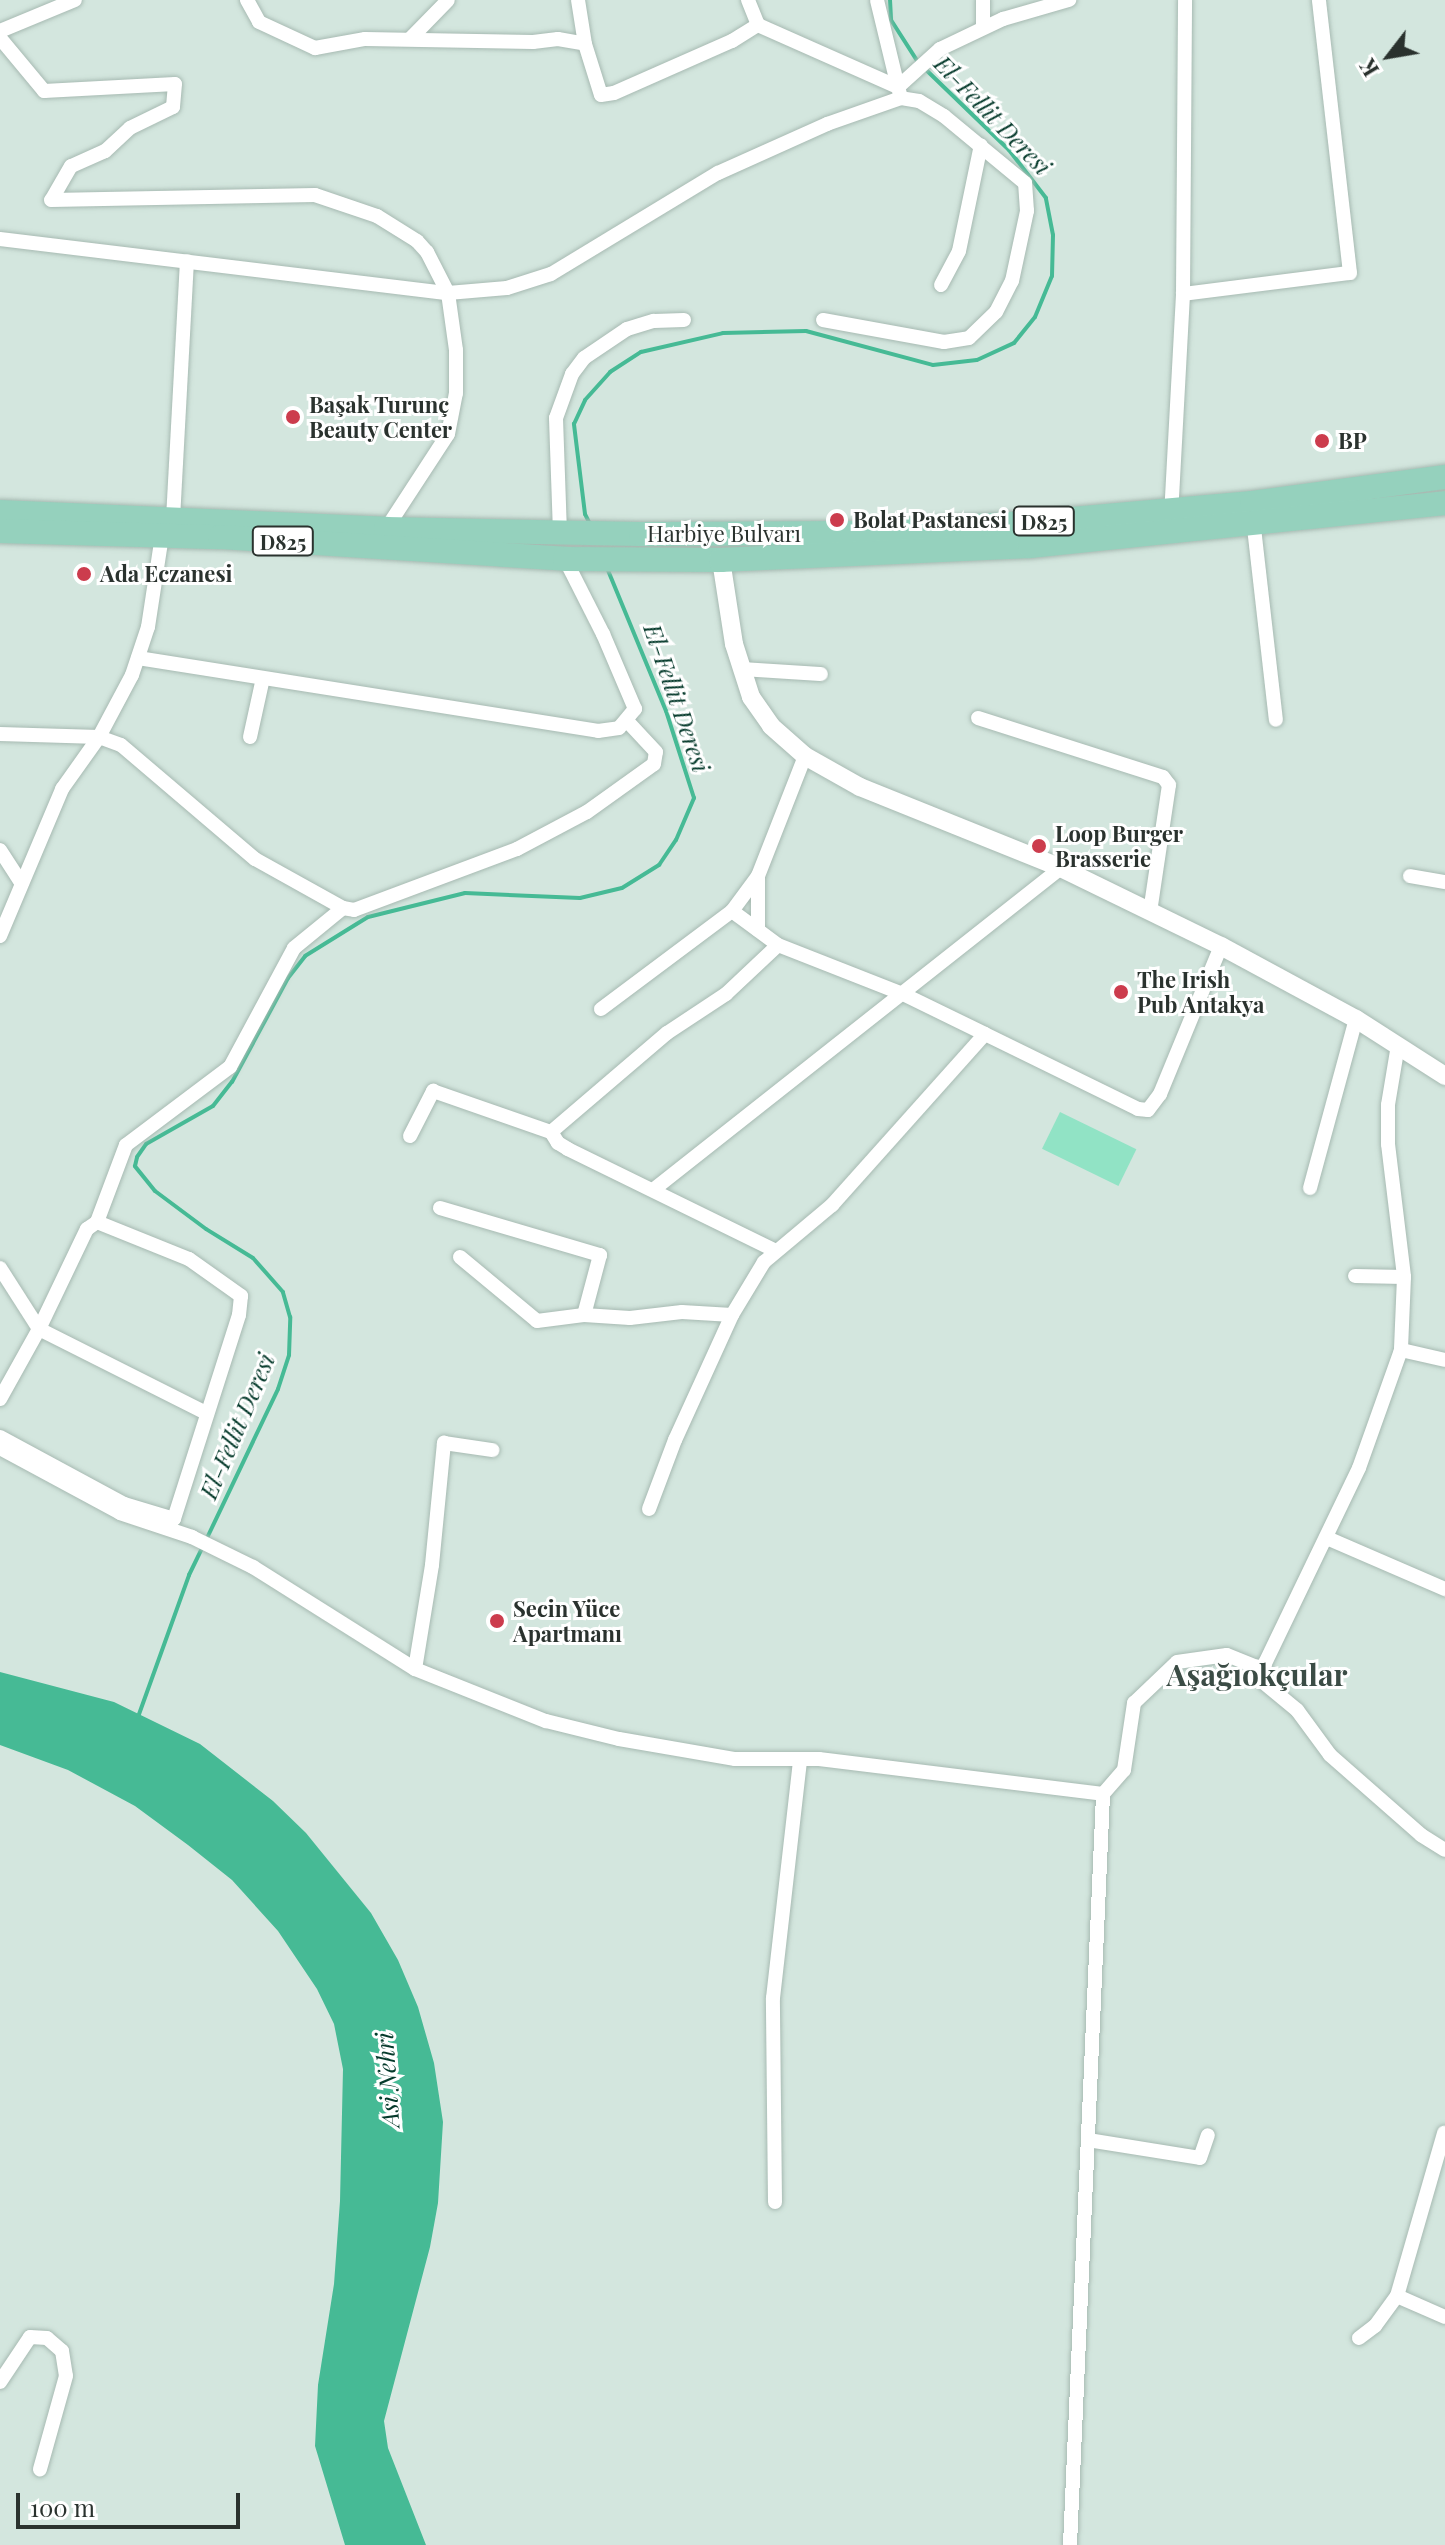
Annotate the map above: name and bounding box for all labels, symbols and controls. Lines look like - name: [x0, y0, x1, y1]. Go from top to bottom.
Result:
- north arrow: [1349, 16, 1429, 96]
- water label: El-Fellit Deresi: [929, 49, 1057, 181]
- text: K: [1352, 54, 1385, 83]
- place label: Başak Turunç Beauty Center: [309, 391, 453, 442]
- marker: Başak Turunç Beauty Center: [284, 408, 302, 426]
- place label: BP: [1338, 428, 1367, 454]
- marker: BP: [1313, 432, 1331, 450]
- road number: D825: [1012, 505, 1076, 537]
- place label: Bolat Pastanesi: [853, 507, 1007, 533]
- marker: Bolat Pastanesi: [828, 511, 846, 529]
- street label: Harbiye Bulvarı: [647, 521, 801, 547]
- road number: D825: [251, 525, 315, 557]
- place label: Ada Eczanesi: [100, 561, 233, 587]
- marker: Ada Eczanesi: [75, 565, 93, 583]
- water label: El-Fellit Deresi: [638, 620, 716, 776]
- place label: Loop Burger Brasserie: [1055, 820, 1183, 872]
- marker: Loop Burger Brasserie: [1030, 837, 1048, 855]
- place label: The Irish Pub Antakya: [1137, 966, 1265, 1018]
- marker: The Irish Pub Antakya: [1112, 983, 1130, 1001]
- water label: El-Fellit Deresi: [193, 1349, 281, 1503]
- place label: Secin Yüce Apartmanı: [513, 1595, 622, 1646]
- marker: Secin Yüce Apartmanı: [488, 1612, 506, 1630]
- district label: Aşağıokçular: [1167, 1656, 1347, 1692]
- water label: Asi Nehri: [369, 2031, 405, 2129]
- scale bar: [20, 2477, 244, 2527]
- text: 100 m: [30, 2491, 95, 2523]

